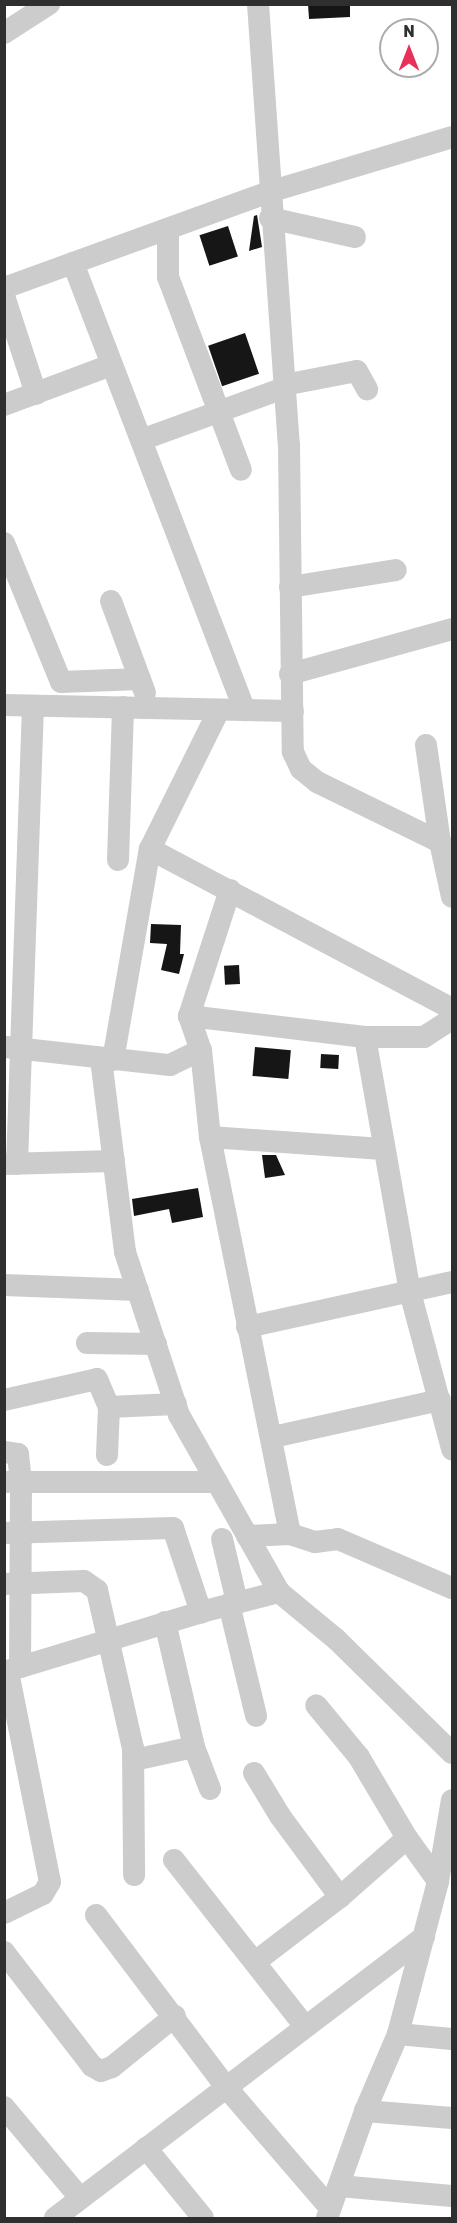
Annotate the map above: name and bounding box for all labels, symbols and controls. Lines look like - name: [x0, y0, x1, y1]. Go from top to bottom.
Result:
- north arrow: [379, 18, 439, 78]
- text: N: [403, 22, 415, 41]

